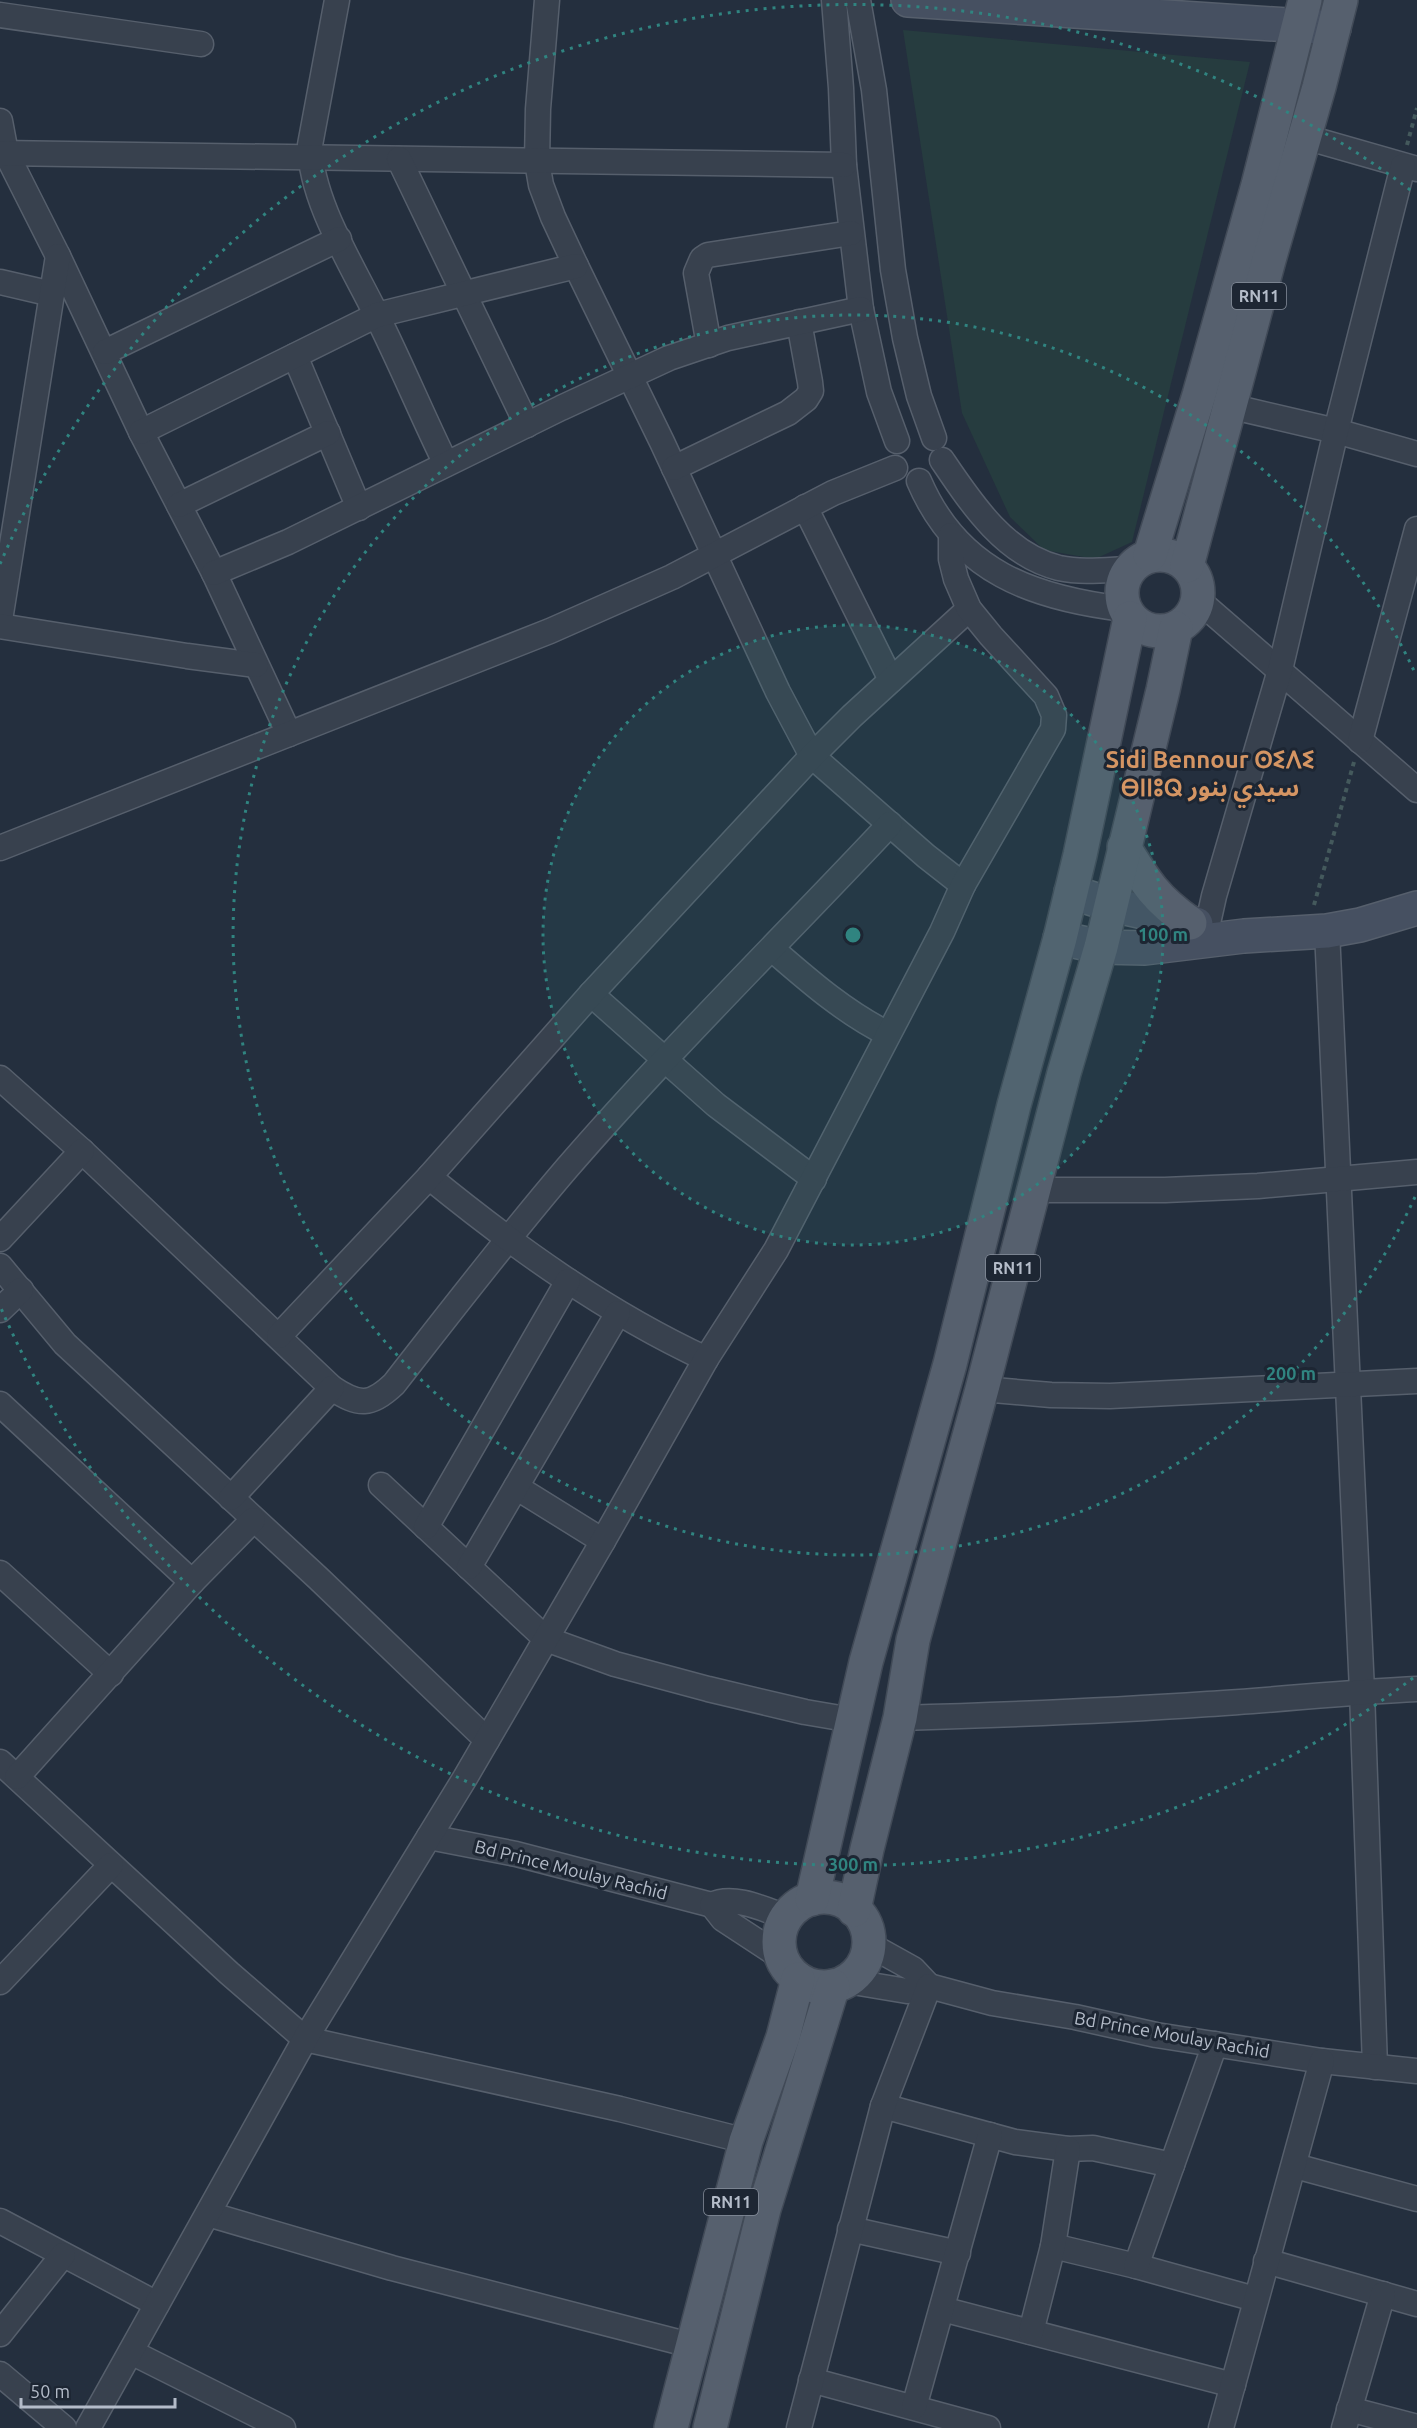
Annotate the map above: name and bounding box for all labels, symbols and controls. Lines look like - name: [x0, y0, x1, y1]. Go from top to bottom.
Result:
- road number: RN11: [1232, 283, 1286, 309]
- district label: Sidi Bennour ⵙⵉⴷⵉ ⴱⵏⵏⵓⵕ سيدي بنور: [1105, 746, 1315, 808]
- text: 100 m: [1138, 924, 1188, 944]
- centre of rings: [843, 925, 863, 945]
- road number: RN11: [986, 1255, 1040, 1281]
- text: 200 m: [1266, 1363, 1316, 1383]
- street label: Bd Prince Moulay Rachid: [473, 1835, 670, 1903]
- text: 300 m: [828, 1854, 878, 1874]
- street label: Bd Prince Moulay Rachid: [1073, 2007, 1271, 2061]
- road number: RN11: [704, 2189, 758, 2215]
- scale bar: [21, 2371, 176, 2409]
- text: 50 m: [30, 2381, 70, 2401]

